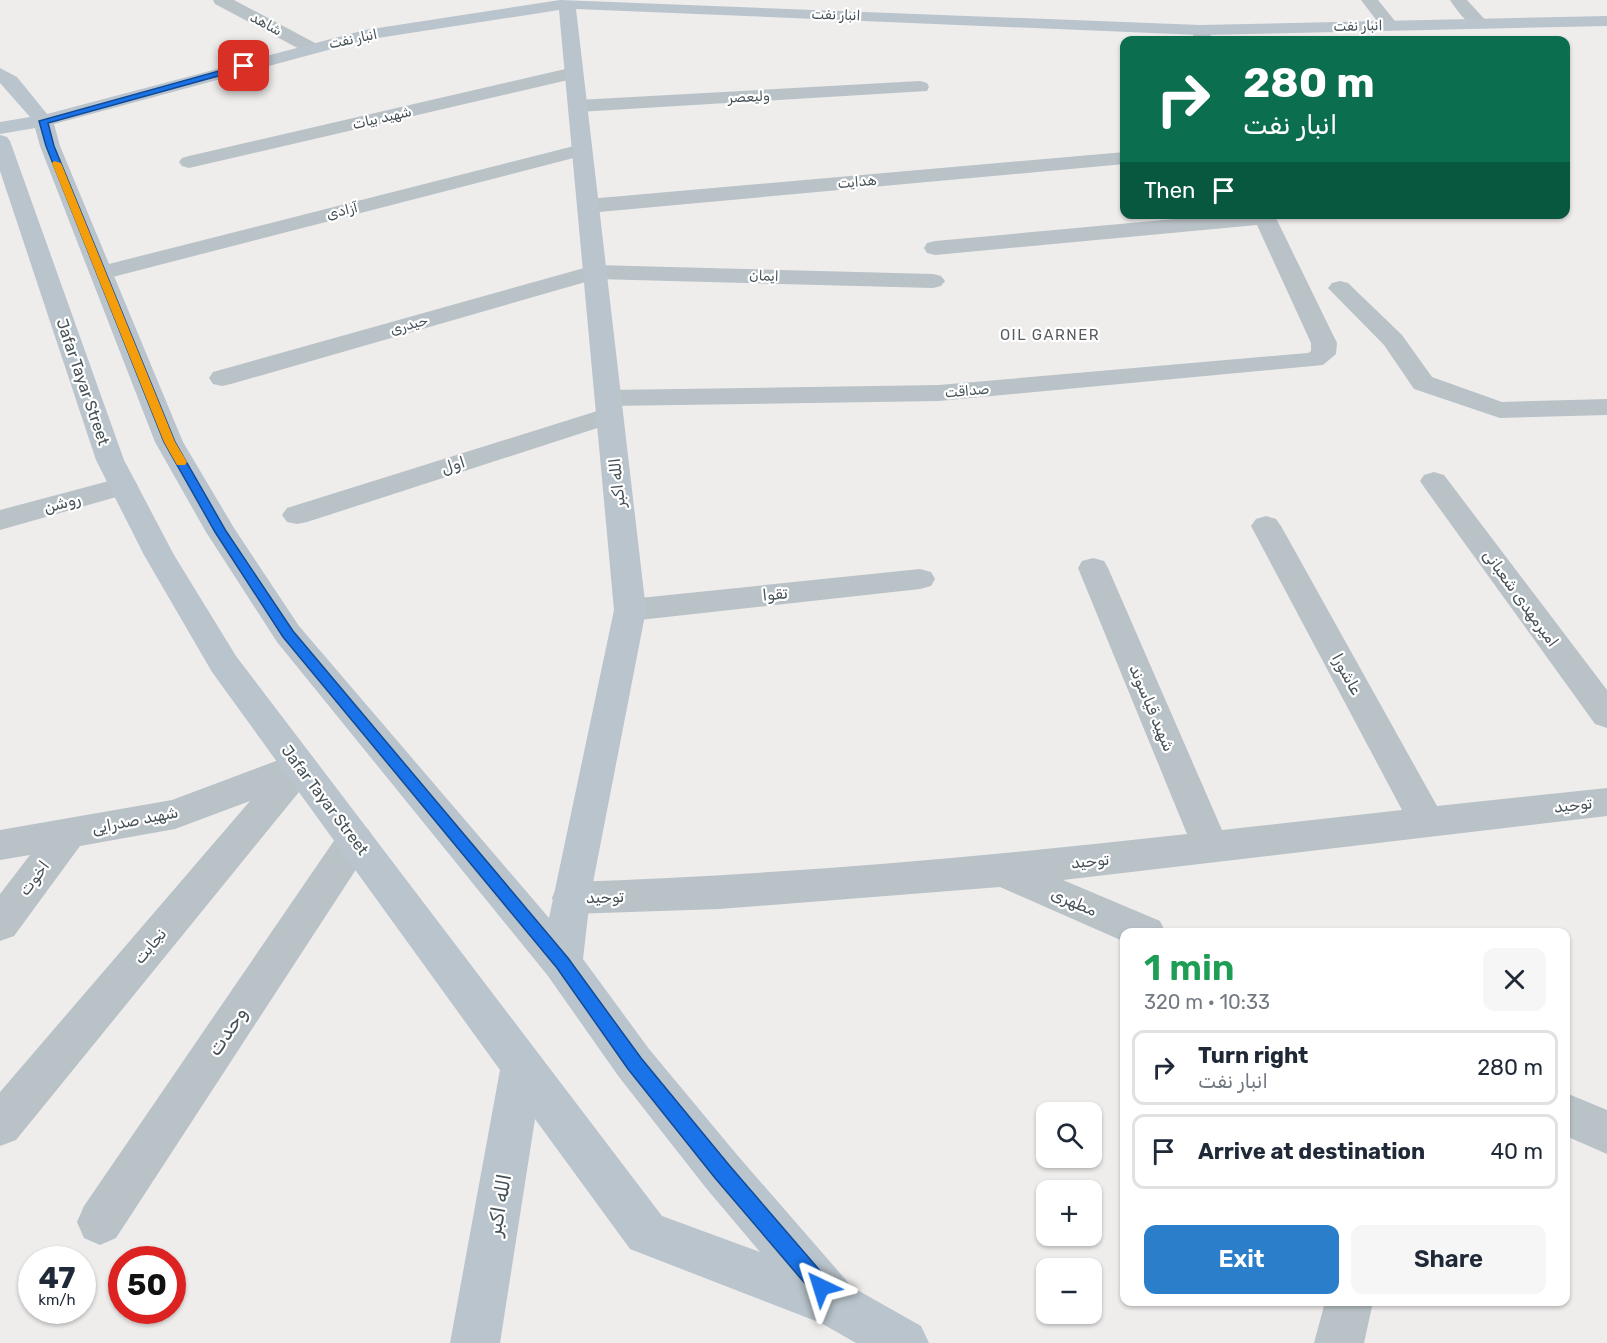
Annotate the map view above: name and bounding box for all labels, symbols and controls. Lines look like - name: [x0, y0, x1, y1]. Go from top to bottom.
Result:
- street label: انبار نفت: [811, 6, 861, 24]
- street label: شاهد: [247, 9, 285, 39]
- street label: انبار نفت: [1333, 17, 1383, 35]
- street label: انبار نفت: [327, 26, 379, 52]
- pin: [218, 40, 269, 91]
- icon: arrive: [227, 49, 260, 82]
- text: 280 m: [1243, 58, 1375, 108]
- icon: right: [1144, 60, 1222, 138]
- street label: ولیعصر: [727, 87, 770, 107]
- street label: شهید بیات: [351, 103, 413, 133]
- text: انبار نفت: [1243, 109, 1338, 141]
- street label: هدایت: [837, 172, 877, 192]
- icon: arrive: [1207, 174, 1240, 207]
- text: Then: [1144, 177, 1195, 204]
- street label: آزادی: [325, 199, 359, 223]
- street label: ایمان: [749, 267, 779, 285]
- street label: حیدری: [388, 311, 430, 339]
- street label: Jafar Tayar Street: [52, 316, 114, 448]
- district label: OIL GARNER: [1000, 326, 1100, 344]
- street label: صداقت: [944, 381, 990, 401]
- street label: اول: [439, 452, 468, 479]
- street label: الله اکبر: [605, 457, 630, 510]
- street label: روشن: [42, 489, 83, 518]
- street label: امیرمهدی شعبانی: [1478, 546, 1563, 651]
- street label: تقوا: [761, 583, 789, 606]
- street label: عاشورا: [1327, 650, 1366, 699]
- street label: شهید قیاسوند: [1124, 662, 1179, 755]
- street label: Jafar Tayar Street: [278, 741, 372, 859]
- street label: توحید: [1553, 793, 1593, 818]
- street label: شهید صدرایی: [90, 802, 180, 839]
- street label: توحید: [1070, 850, 1110, 873]
- street label: اخوت: [15, 857, 54, 900]
- street label: مطهری: [1048, 884, 1100, 921]
- street label: توحید: [585, 887, 625, 908]
- street label: نجابت: [130, 924, 170, 968]
- text: 1 min: [1144, 946, 1235, 989]
- button: close: [1483, 948, 1546, 1011]
- text: 320 m · 10:33: [1144, 990, 1270, 1014]
- street label: وحدت: [202, 1002, 252, 1060]
- text: Turn right: [1198, 1042, 1308, 1069]
- icon: right: [1147, 1051, 1180, 1084]
- text: 280 m: [1477, 1054, 1543, 1081]
- text: انبار نفت: [1198, 1069, 1268, 1093]
- map controls: [1036, 1102, 1102, 1324]
- button: search: [1036, 1102, 1102, 1168]
- icon: arrive: [1147, 1135, 1180, 1168]
- text: Arrive at destination: [1198, 1138, 1425, 1165]
- text: 40 m: [1490, 1138, 1543, 1165]
- street label: الله اکبر: [482, 1172, 516, 1239]
- button: +: [1036, 1180, 1102, 1246]
- button: Exit: [1144, 1225, 1339, 1294]
- button: Share: [1351, 1225, 1546, 1294]
- speed limit sign: 50: [108, 1246, 186, 1324]
- position arrow: [789, 1255, 853, 1319]
- button: −: [1036, 1258, 1102, 1324]
- text: 47: [39, 1260, 75, 1296]
- text: km/h: [38, 1291, 76, 1309]

